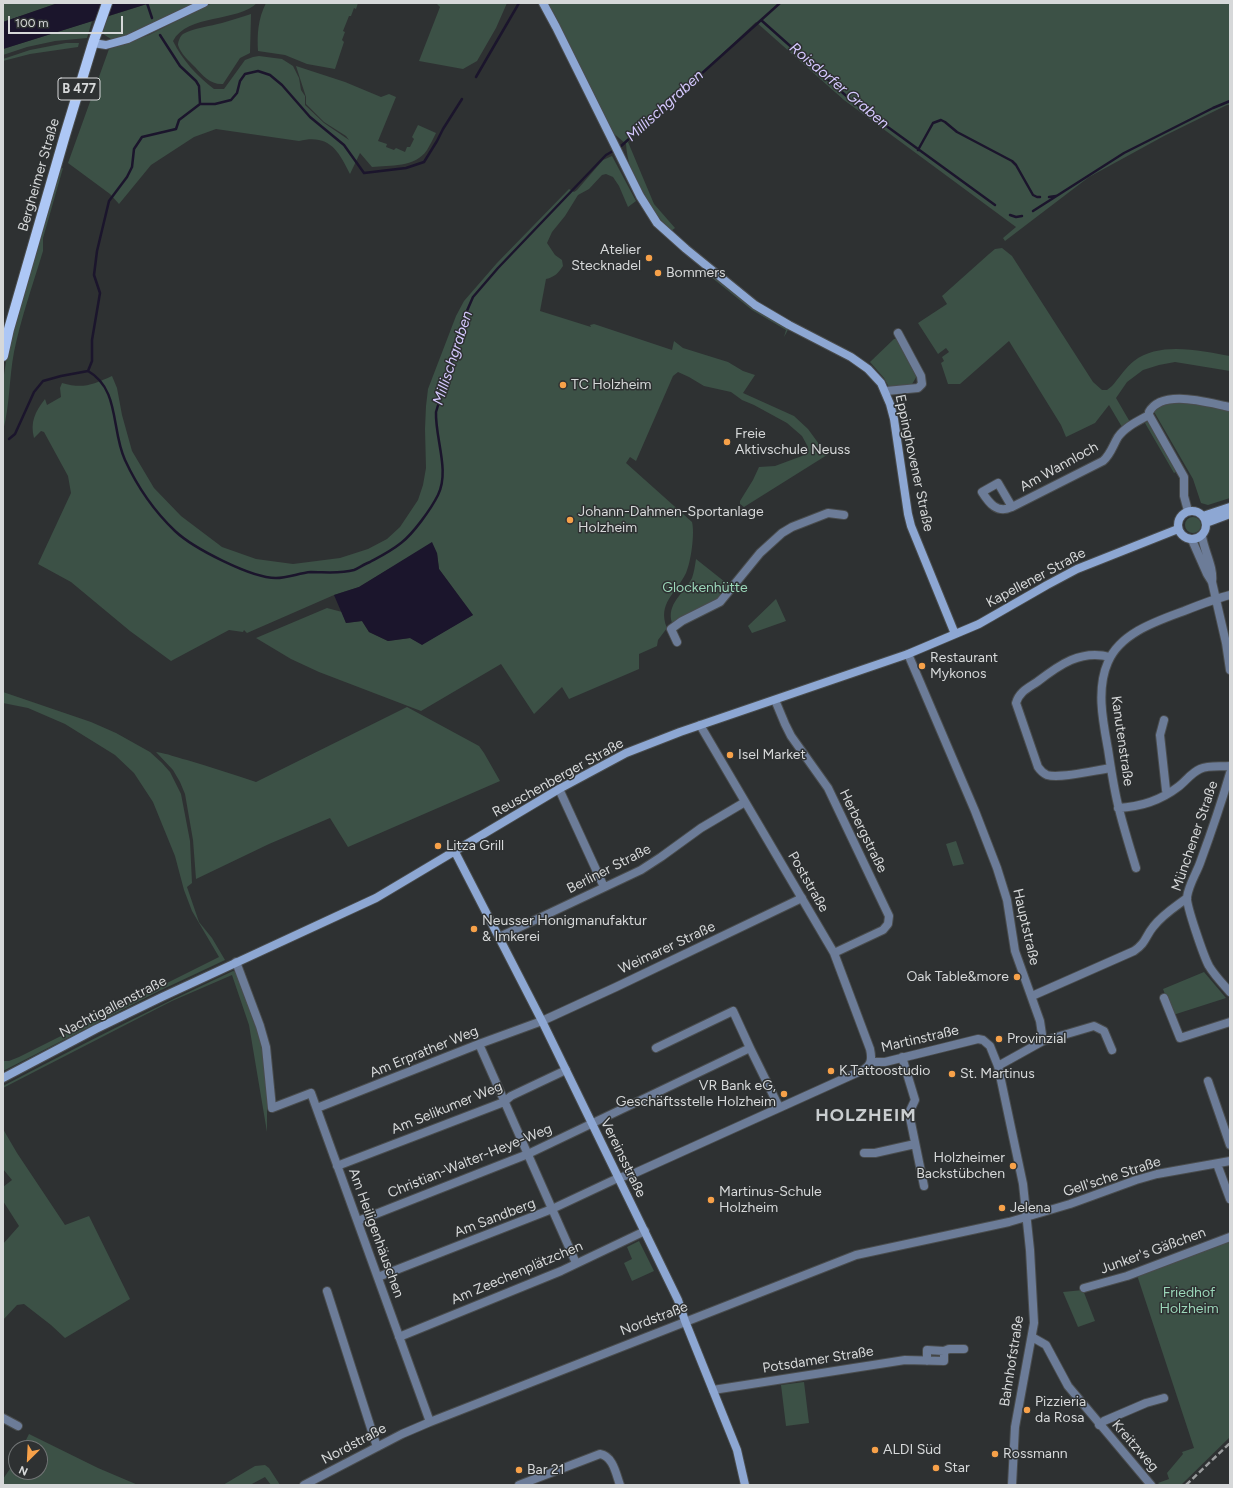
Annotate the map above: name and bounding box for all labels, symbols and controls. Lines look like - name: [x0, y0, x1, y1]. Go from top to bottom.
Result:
- scale bar: [10, 8, 125, 34]
- text: 100 m: [15, 16, 49, 30]
- water label: Roisdorfer Graben: [786, 39, 892, 133]
- water label: Millischgraben: [623, 67, 707, 145]
- road number: B 477: [58, 78, 100, 100]
- street label: Bergheimer Straße: [15, 116, 63, 234]
- place label: Atelier Stecknadel: [571, 242, 641, 274]
- marker: Atelier Stecknadel: [644, 253, 654, 263]
- place label: Bommers: [666, 265, 725, 281]
- marker: Bommers: [653, 268, 663, 278]
- water label: Millischgraben: [429, 309, 477, 407]
- place label: TC Holzheim: [571, 377, 651, 393]
- marker: TC Holzheim: [558, 380, 568, 390]
- street label: Eppinghovener Straße: [891, 393, 937, 533]
- place label: Freie Aktivschule Neuss: [735, 426, 850, 458]
- marker: Freie Aktivschule Neuss: [722, 437, 732, 447]
- street label: Am Wannloch: [1017, 439, 1101, 495]
- place label: Johann-Dahmen-Sportanlage Holzheim: [578, 504, 764, 536]
- marker: Johann-Dahmen-Sportanlage Holzheim: [565, 515, 575, 525]
- street label: Kapellener Straße: [983, 545, 1089, 611]
- park label: Glockenhütte: [662, 580, 748, 596]
- place label: Restaurant Mykonos: [930, 650, 998, 682]
- marker: Restaurant Mykonos: [917, 661, 927, 671]
- street label: Kanutenstraße: [1107, 695, 1137, 787]
- street label: Reuschenberger Straße: [489, 735, 627, 821]
- place label: Isel Market: [738, 747, 806, 763]
- marker: Isel Market: [725, 750, 735, 760]
- street label: Münchener Straße: [1168, 779, 1222, 893]
- street label: Herbergstraße: [836, 786, 890, 876]
- place label: Litza Grill: [446, 838, 504, 854]
- marker: Litza Grill: [433, 841, 443, 851]
- street label: Berliner Straße: [564, 841, 654, 897]
- street label: Poststraße: [784, 849, 832, 915]
- street label: Hauptstraße: [1009, 887, 1043, 967]
- place label: Neusser Honigmanufaktur & Imkerei: [482, 913, 647, 946]
- street label: Weimarer Straße: [616, 918, 718, 978]
- marker: Neusser Honigmanufaktur & Imkerei: [469, 924, 479, 934]
- place label: Oak Table&more: [906, 969, 1009, 985]
- marker: Oak Table&more: [1012, 972, 1022, 982]
- street label: Nachtigallenstraße: [57, 973, 169, 1041]
- street label: Martinstraße: [879, 1022, 961, 1056]
- street label: Am Erprather Weg: [367, 1023, 481, 1081]
- place label: Provinzial: [1007, 1031, 1066, 1047]
- marker: Provinzial: [994, 1034, 1004, 1044]
- place label: K.Tattoostudio: [839, 1063, 930, 1079]
- marker: K.Tattoostudio: [826, 1066, 836, 1076]
- place label: St. Martinus: [960, 1066, 1035, 1082]
- marker: St. Martinus: [947, 1069, 957, 1079]
- street label: Am Selikumer Weg: [389, 1078, 505, 1138]
- place label: VR Bank eG, Geschäftsstelle Holzheim: [616, 1078, 776, 1110]
- marker: VR Bank eG, Geschäftsstelle Holzheim: [779, 1089, 789, 1099]
- district label: HOLZHEIM: [815, 1105, 917, 1127]
- street label: Vereinsstraße: [597, 1116, 649, 1200]
- street label: Christian-Walter-Heye-Weg: [385, 1120, 555, 1202]
- place label: Holzheimer Backstübchen: [916, 1150, 1005, 1182]
- street label: Gell'sche Straße: [1061, 1153, 1163, 1201]
- marker: Holzheimer Backstübchen: [1008, 1161, 1018, 1171]
- street label: Am Heiligenhäuschen: [345, 1166, 407, 1300]
- place label: Martinus-Schule Holzheim: [719, 1184, 822, 1216]
- street label: Am Sandberg: [452, 1195, 538, 1241]
- marker: Martinus-Schule Holzheim: [706, 1195, 716, 1205]
- place label: Jelena: [1010, 1200, 1051, 1216]
- marker: Jelena: [997, 1203, 1007, 1213]
- street label: Junker's Gäßchen: [1098, 1224, 1208, 1278]
- street label: Am Zeechenplätzchen: [449, 1238, 585, 1308]
- park label: Friedhof Holzheim: [1159, 1285, 1219, 1318]
- street label: Nordstraße: [618, 1298, 690, 1340]
- street label: Bahnhofstraße: [997, 1314, 1027, 1408]
- street label: Potsdamer Straße: [761, 1343, 875, 1377]
- place label: Pizzieria da Rosa: [1035, 1394, 1086, 1426]
- marker: Pizzieria da Rosa: [1022, 1405, 1032, 1415]
- street label: Kreitzweg: [1108, 1417, 1162, 1475]
- street label: Nordstraße: [319, 1420, 389, 1468]
- north arrow: [8, 1440, 48, 1480]
- place label: ALDI Süd: [883, 1442, 941, 1458]
- marker: ALDI Süd: [870, 1445, 880, 1455]
- place label: Rossmann: [1003, 1446, 1068, 1462]
- marker: Rossmann: [990, 1449, 1000, 1459]
- place label: Star: [944, 1460, 970, 1476]
- place label: Bar 21: [527, 1462, 564, 1478]
- text: N: [17, 1463, 30, 1478]
- marker: Star: [931, 1463, 941, 1473]
- marker: Bar 21: [514, 1465, 524, 1475]

